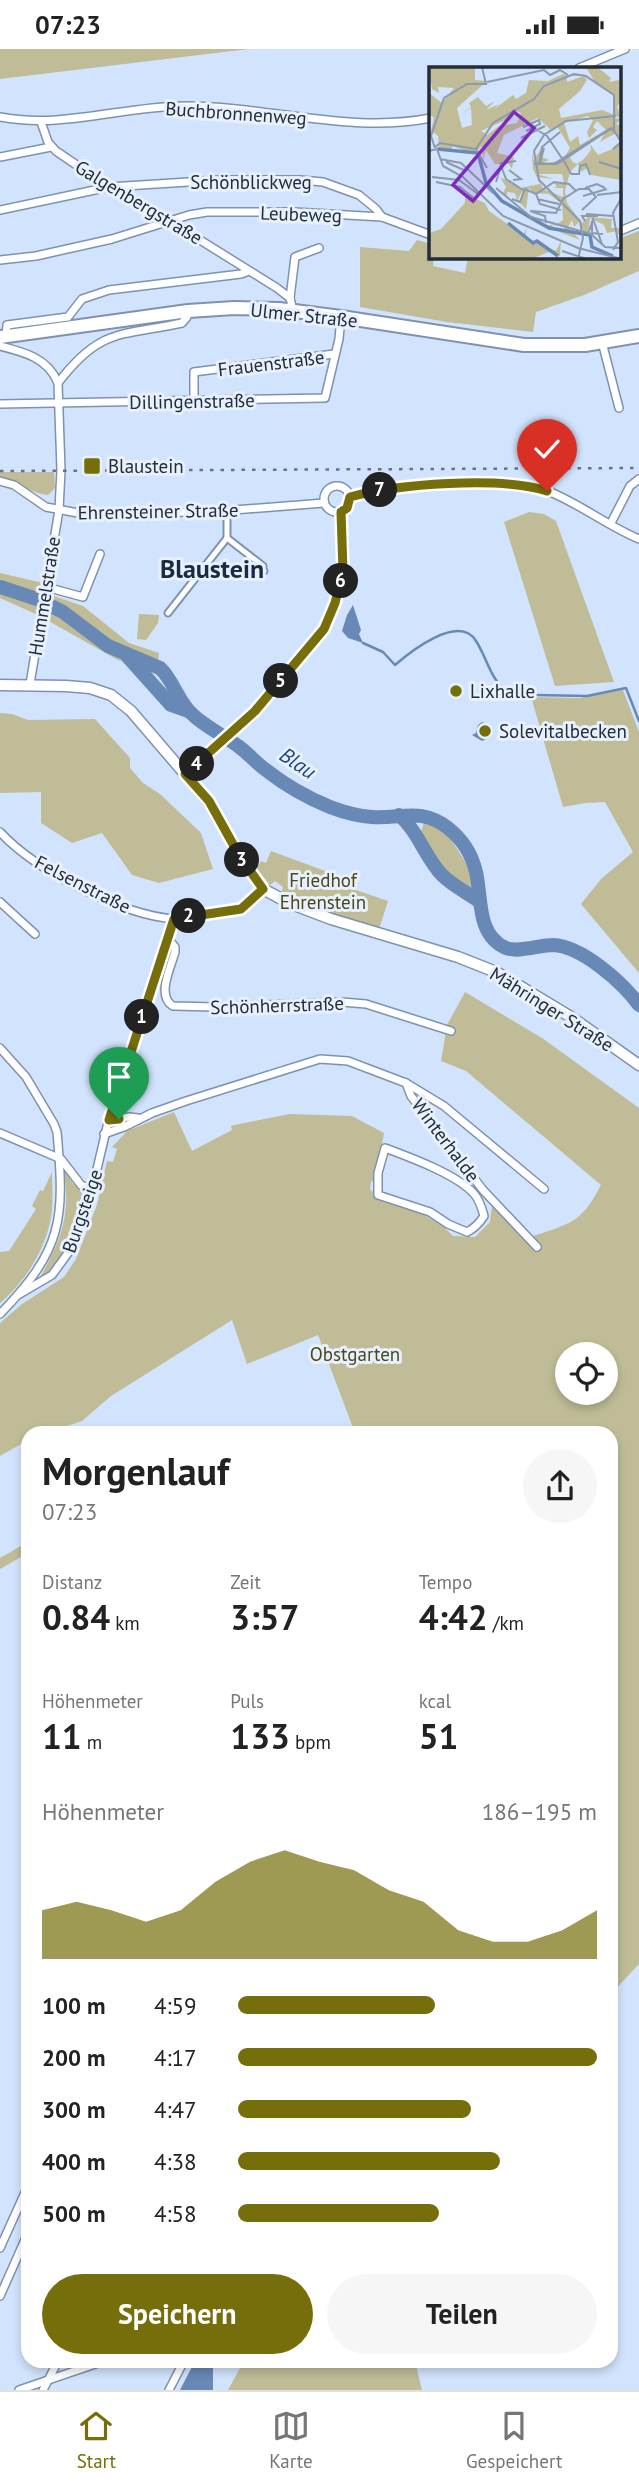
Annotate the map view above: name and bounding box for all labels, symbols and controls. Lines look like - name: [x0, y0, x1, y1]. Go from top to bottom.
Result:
- text: 07:23: [35, 8, 101, 41]
- inset map: [429, 67, 622, 259]
- street label: Buchbronnenweg: [165, 96, 307, 130]
- street label: Galgenbergstraße: [71, 154, 207, 250]
- street label: Schönblickweg: [190, 170, 312, 194]
- street label: Leubeweg: [260, 201, 342, 227]
- street label: Ulmer Straße: [249, 297, 359, 333]
- street label: Frauenstraße: [216, 345, 326, 381]
- street label: Dillingenstraße: [129, 388, 255, 414]
- pin: [517, 419, 577, 491]
- icon: check: [528, 430, 566, 468]
- place label: Blaustein: [108, 454, 184, 478]
- marker: Blaustein: [82, 456, 102, 476]
- pin: 7: [362, 473, 398, 507]
- text: 7: [374, 477, 385, 501]
- street label: Ehrensteiner Straße: [77, 498, 239, 524]
- street label: Hummelstraße: [23, 535, 65, 657]
- district label: Blaustein: [160, 552, 264, 585]
- pin: 6: [324, 563, 358, 599]
- text: 6: [335, 568, 346, 592]
- pin: 5: [264, 663, 298, 699]
- text: 5: [275, 668, 286, 692]
- place label: Lixhalle: [470, 679, 535, 703]
- marker: Lixhalle: [448, 683, 464, 699]
- place label: Solevitalbecken: [499, 719, 627, 743]
- marker: Solevitalbecken: [477, 723, 493, 739]
- water label: Blau: [275, 741, 322, 785]
- pin: 4: [180, 747, 214, 781]
- text: 4: [191, 751, 202, 775]
- pin: 3: [224, 843, 260, 877]
- text: 3: [236, 847, 247, 871]
- street label: Felsenstraße: [31, 850, 135, 918]
- park label: Friedhof Ehrenstein: [280, 868, 366, 914]
- pin: 2: [172, 899, 206, 933]
- text: 2: [183, 903, 194, 927]
- street label: Mähringer Straße: [486, 961, 618, 1057]
- street label: Schönherrstraße: [210, 991, 344, 1019]
- pin: 1: [124, 999, 160, 1035]
- text: 1: [136, 1004, 147, 1028]
- pin: [89, 1047, 149, 1119]
- icon: arrive: [100, 1058, 138, 1096]
- street label: Winterhalde: [407, 1093, 485, 1187]
- street label: Burgsteige: [57, 1166, 107, 1256]
- park label: Obstgarten: [310, 1342, 400, 1366]
- map controls: [555, 1342, 618, 1405]
- button: locate: [555, 1342, 618, 1405]
- text: Morgenlauf: [42, 1446, 229, 1495]
- button: share: [523, 1449, 597, 1523]
- text: 07:23: [42, 1497, 97, 1526]
- text: Distanz: [42, 1570, 102, 1594]
- text: Zeit: [230, 1570, 261, 1594]
- text: Tempo: [419, 1570, 472, 1594]
- text: 0.84: [42, 1594, 110, 1640]
- text: 3:57: [230, 1594, 299, 1640]
- text: 4:42: [419, 1594, 488, 1640]
- text: km: [110, 1611, 140, 1635]
- text: /km: [488, 1611, 524, 1635]
- text: Höhenmeter: [42, 1689, 143, 1713]
- text: Puls: [230, 1689, 264, 1713]
- text: kcal: [419, 1689, 451, 1713]
- text: 11: [42, 1713, 82, 1759]
- text: 133: [230, 1713, 290, 1759]
- text: 51: [419, 1713, 458, 1759]
- text: m: [82, 1730, 102, 1754]
- text: bpm: [290, 1730, 331, 1754]
- text: Höhenmeter: [42, 1797, 164, 1826]
- text: 186–195 m: [482, 1797, 597, 1826]
- text: 100 m: [42, 1991, 105, 2020]
- text: 4:59: [154, 1991, 197, 2020]
- text: 200 m: [42, 2043, 105, 2072]
- text: 4:17: [154, 2043, 197, 2072]
- text: 300 m: [42, 2095, 105, 2124]
- text: 4:47: [154, 2095, 197, 2124]
- text: 400 m: [42, 2147, 105, 2176]
- text: 4:38: [154, 2147, 197, 2176]
- text: 500 m: [42, 2199, 105, 2228]
- text: 4:58: [154, 2199, 197, 2228]
- button: Speichern: [42, 2274, 313, 2354]
- button: Teilen: [327, 2274, 597, 2354]
- tab: Start: [77, 2407, 116, 2473]
- tab: Karte: [269, 2407, 313, 2473]
- tab: Gespeichert: [466, 2407, 562, 2473]

